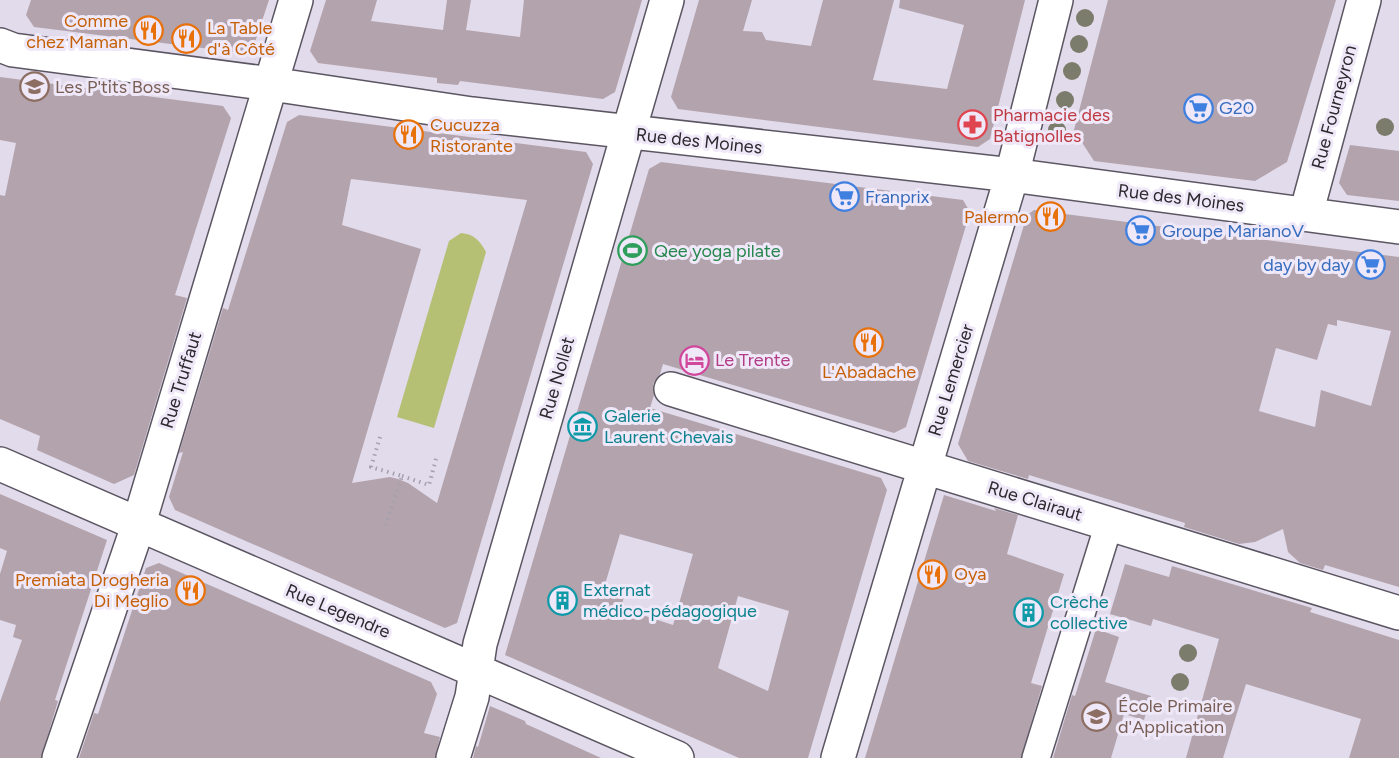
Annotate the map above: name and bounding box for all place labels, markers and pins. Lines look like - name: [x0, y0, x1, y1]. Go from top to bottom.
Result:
- place label: Comme chez Maman: [26, 10, 128, 53]
- restaurant icon: Comme chez Maman: [133, 15, 165, 47]
- place label: La Table d'à Côté: [207, 17, 275, 60]
- restaurant icon: La Table d'à Côté: [170, 22, 202, 54]
- school or university icon: Les P'tits Boss: [18, 71, 50, 103]
- place label: Les P'tits Boss: [55, 76, 170, 98]
- supermarket icon: G20: [1182, 92, 1214, 124]
- place label: G20: [1219, 97, 1254, 119]
- place label: Pharmacie des Batignolles: [993, 104, 1110, 147]
- pharmacy icon: Pharmacie des Batignolles: [956, 109, 988, 141]
- place label: Cucuzza Ristorante: [430, 114, 513, 157]
- restaurant icon: Cucuzza Ristorante: [393, 119, 425, 151]
- supermarket icon: Franprix: [828, 181, 860, 213]
- place label: Franprix: [865, 186, 930, 208]
- restaurant icon: Palermo: [1034, 201, 1066, 233]
- place label: Palermo: [964, 206, 1029, 228]
- supermarket icon: Groupe MarianoV: [1125, 215, 1157, 247]
- place label: Groupe MarianoV: [1162, 220, 1304, 242]
- sports icon: Qee yoga pilate: [617, 235, 649, 267]
- place label: Qee yoga pilate: [654, 240, 781, 262]
- supermarket icon: day by day: [1355, 249, 1387, 281]
- place label: day by day: [1263, 254, 1351, 276]
- restaurant icon: L'Abadache: [853, 327, 885, 359]
- hotel icon: Le Trente: [678, 344, 710, 376]
- place label: Le Trente: [715, 349, 790, 371]
- place label: L'Abadache: [822, 361, 916, 383]
- place label: Galerie Laurent Chevais: [604, 405, 733, 448]
- museum icon: Galerie Laurent Chevais: [567, 410, 599, 442]
- restaurant icon: Oya: [917, 558, 949, 590]
- place label: Oya: [954, 563, 986, 585]
- place label: Premiata Drogheria Di Meglio: [15, 569, 169, 612]
- restaurant icon: Premiata Drogheria Di Meglio: [174, 574, 206, 606]
- place label: Externat médico-pédagogique: [583, 579, 757, 622]
- building icon: Externat médico-pédagogique: [546, 584, 578, 616]
- place label: Crèche collective: [1050, 591, 1128, 634]
- building icon: Crèche collective: [1013, 596, 1045, 628]
- place label: École Primaire d'Application: [1118, 695, 1232, 738]
- school or university icon: École Primaire d'Application: [1081, 700, 1113, 732]

